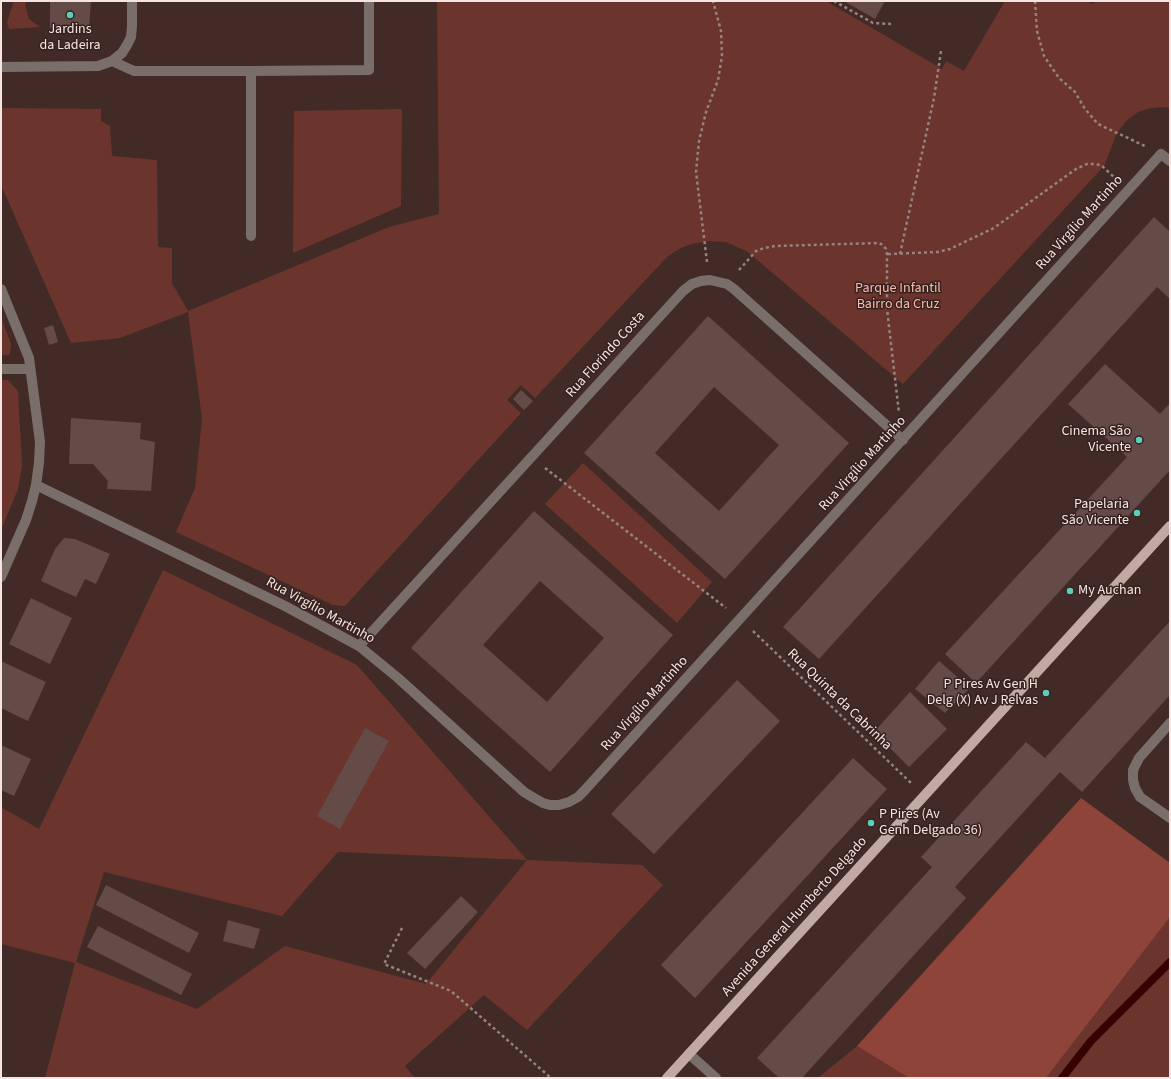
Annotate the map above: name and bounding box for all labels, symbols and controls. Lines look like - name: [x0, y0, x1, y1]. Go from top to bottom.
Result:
- marker: Jardins da Ladeira: [65, 10, 75, 20]
- place label: Jardins da Ladeira: [39, 22, 101, 54]
- street label: Rua Virgílio Martinho: [1033, 172, 1127, 274]
- park label: Parque Infantil Bairro da Cruz: [855, 281, 941, 314]
- street label: Rua Florindo Costa: [563, 308, 649, 402]
- street label: Rua Virgílio Martinho: [816, 413, 910, 515]
- place label: Cinema São Vicente: [1061, 424, 1131, 456]
- marker: Cinema São Vicente: [1134, 435, 1144, 445]
- place label: Papelaria São Vicente: [1061, 497, 1129, 530]
- marker: Papelaria São Vicente: [1132, 508, 1142, 518]
- street label: Rua Virgílio Martinho: [263, 574, 377, 648]
- place label: My Auchan: [1078, 583, 1141, 599]
- marker: My Auchan: [1065, 586, 1075, 596]
- street label: Rua Quinta da Cabrinha: [783, 646, 895, 754]
- street label: Rua Virgílio Martinho: [598, 653, 692, 755]
- place label: P Pires Av Gen H Delg (X) Av J Relvas: [927, 677, 1038, 710]
- marker: P Pires Av Gen H Delg (X) Av J Relvas: [1041, 688, 1051, 698]
- place label: P Pires (Av Genh Delgado 36): [879, 807, 982, 840]
- marker: P Pires (Av Genh Delgado 36): [866, 818, 876, 828]
- street label: Avenida General Humberto Delgado: [719, 834, 871, 1000]

